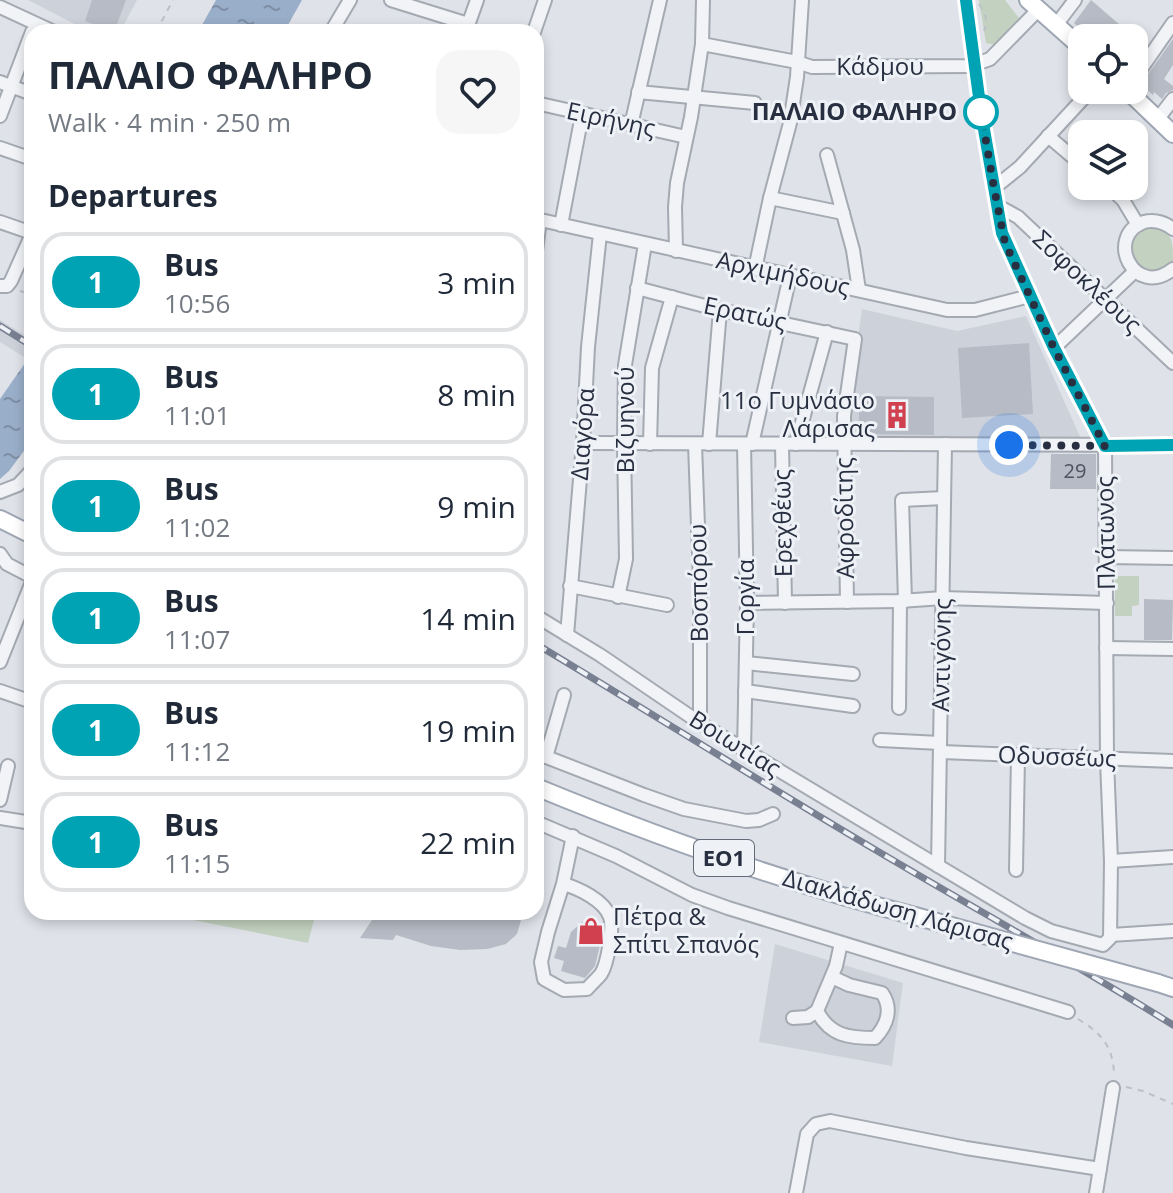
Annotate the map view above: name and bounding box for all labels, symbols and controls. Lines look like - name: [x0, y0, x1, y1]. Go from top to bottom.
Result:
- map controls: [1068, 24, 1148, 200]
- button: locate: [1068, 24, 1148, 104]
- text: ΠΑΛΑΙΟ ΦΑΛΗΡΟ: [48, 48, 373, 100]
- street label: Κάδμου: [836, 49, 924, 82]
- button: heart: [436, 50, 520, 134]
- street label: Ειρήνης: [564, 93, 659, 144]
- place label: ΠΑΛΑΙΟ ΦΑΛΗΡΟ: [752, 94, 957, 127]
- marker: ΠΑΛΑΙΟ ΦΑΛΗΡΟ: [964, 95, 998, 129]
- text: Walk · 4 min · 250 m: [48, 104, 291, 140]
- button: layers: [1068, 120, 1148, 200]
- text: Departures: [48, 175, 218, 216]
- street label: Σοφοκλέους: [1027, 222, 1149, 340]
- street label: Αρχιμήδους: [714, 242, 853, 303]
- text: Bus: [164, 244, 219, 285]
- text: 3 min: [437, 262, 516, 303]
- text: 1: [88, 263, 104, 301]
- text: 10:56: [164, 285, 230, 321]
- street label: Ερατώς: [701, 288, 790, 337]
- text: Bus: [164, 356, 219, 397]
- street label: Βιζυηνού: [608, 367, 641, 473]
- text: 8 min: [437, 374, 516, 415]
- text: 1: [88, 375, 104, 413]
- place label: 11ο Γυμνάσιο Λάρισας: [720, 383, 875, 444]
- street label: Διαγόρα: [562, 386, 601, 481]
- text: 11:01: [164, 397, 230, 433]
- building icon: 11ο Γυμνάσιο Λάρισας: [882, 400, 912, 430]
- your location: [989, 425, 1029, 465]
- street label: Αφροδίτης: [826, 457, 861, 579]
- house number: 29: [1064, 457, 1086, 484]
- text: Bus: [164, 468, 219, 509]
- street label: Ερεχθέως: [764, 469, 799, 577]
- street label: Πλάτωνος: [1087, 476, 1122, 590]
- text: 9 min: [437, 486, 516, 527]
- text: 1: [88, 487, 104, 525]
- text: 11:02: [164, 509, 230, 545]
- street label: Βοσπόρου: [680, 524, 715, 642]
- street label: Γοργία: [728, 558, 761, 635]
- text: Bus: [164, 580, 219, 621]
- text: 14 min: [420, 598, 516, 639]
- street label: Αντιγόνης: [923, 598, 958, 712]
- text: 1: [88, 599, 104, 637]
- text: 11:07: [164, 621, 230, 657]
- text: Bus: [164, 692, 219, 733]
- street label: Βοιωτίας: [684, 702, 788, 784]
- text: 19 min: [420, 710, 516, 751]
- text: 1: [88, 711, 104, 749]
- text: 11:12: [164, 733, 230, 769]
- street label: Οδυσσέως: [997, 737, 1117, 774]
- text: Bus: [164, 804, 219, 845]
- text: 22 min: [420, 822, 516, 863]
- text: 1: [88, 823, 104, 861]
- road number: ΕΟ1: [694, 840, 754, 876]
- text: 11:15: [164, 845, 230, 881]
- street label: Διακλάδωση Λάρισας: [779, 860, 1017, 957]
- place label: Πέτρα & Σπίτι Σπανός: [613, 899, 759, 960]
- shop icon: Πέτρα & Σπίτι Σπανός: [576, 916, 606, 946]

